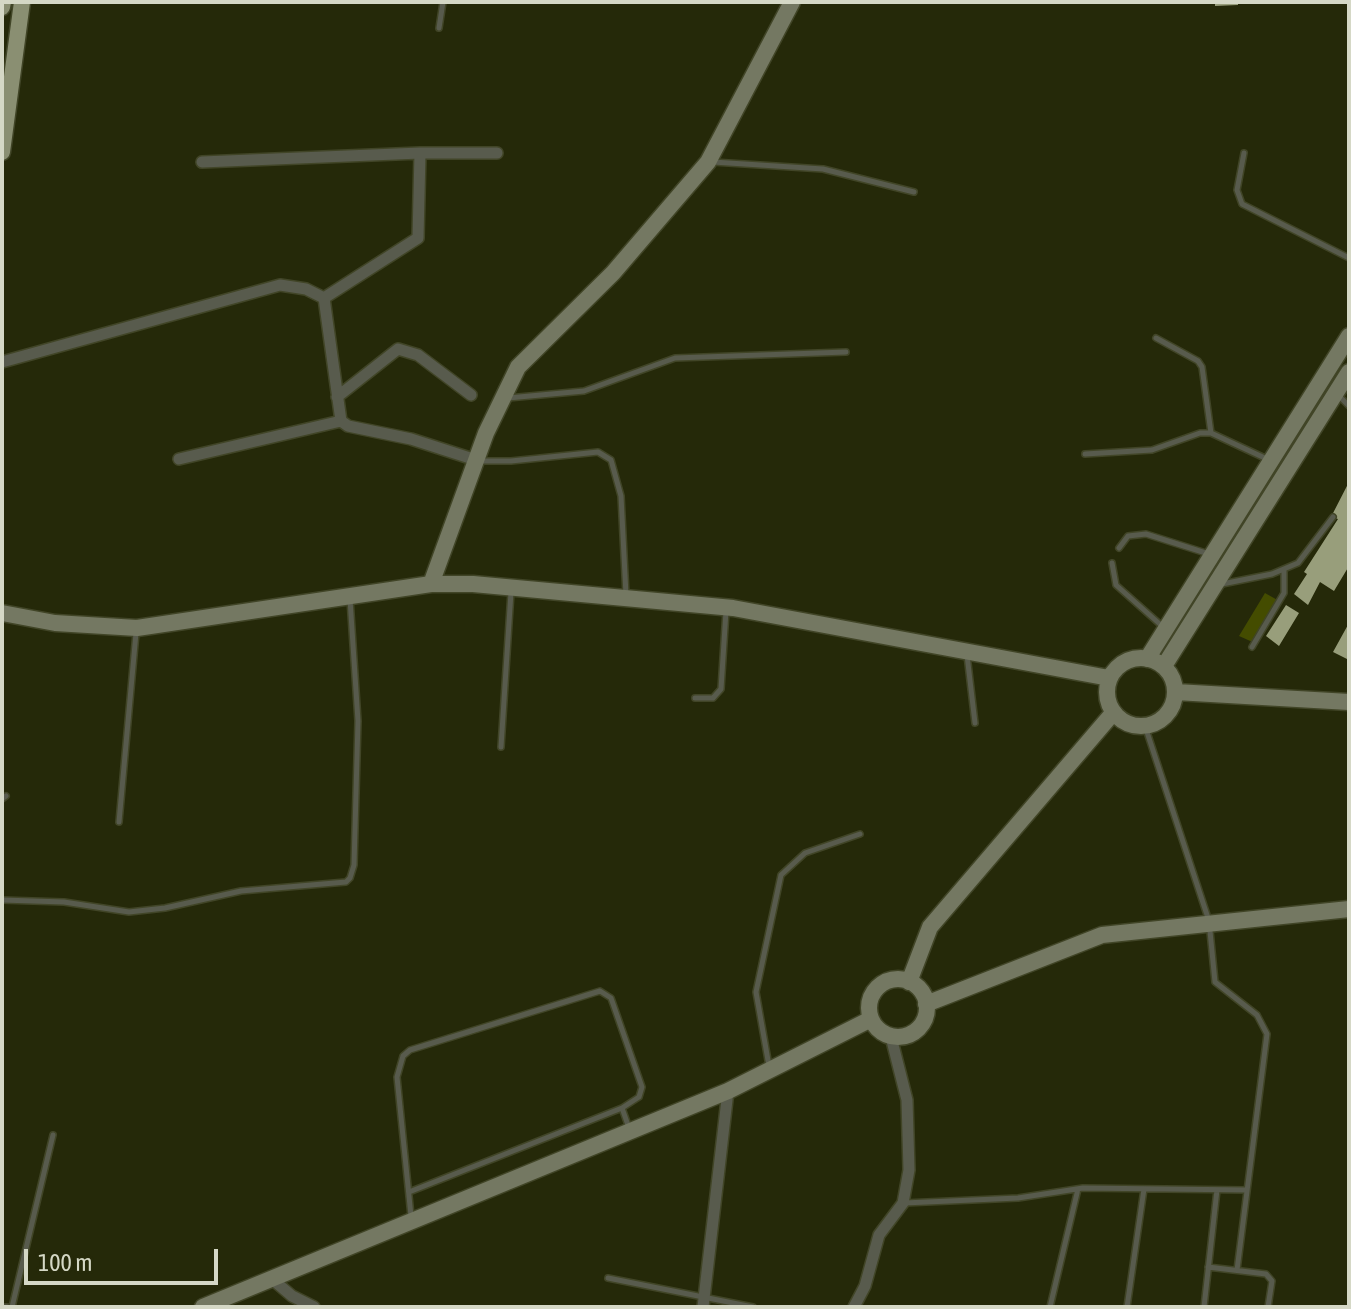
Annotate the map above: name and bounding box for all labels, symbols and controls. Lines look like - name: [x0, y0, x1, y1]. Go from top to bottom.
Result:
- scale bar: [28, 1233, 222, 1283]
- text: 100 m: [38, 1249, 92, 1276]

